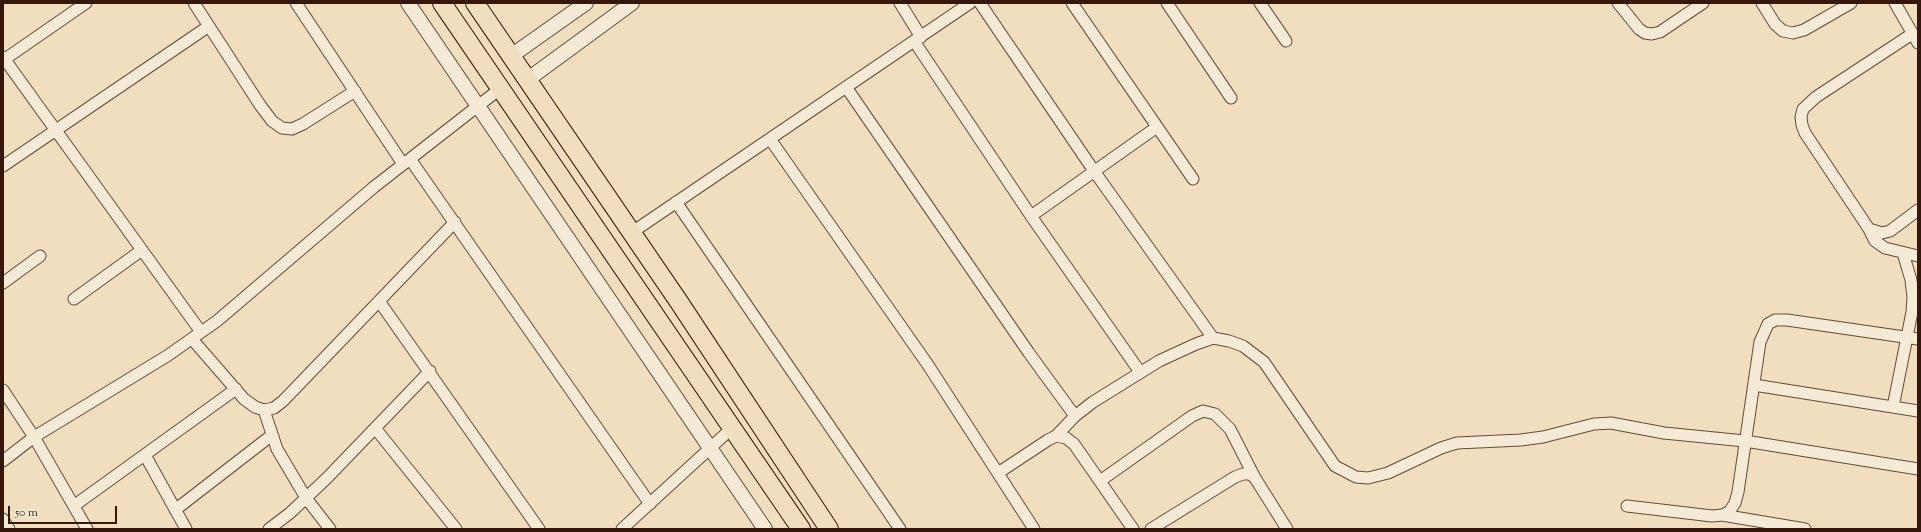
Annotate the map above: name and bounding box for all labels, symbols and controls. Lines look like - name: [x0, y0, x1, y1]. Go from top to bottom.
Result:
- scale bar: [10, 498, 119, 524]
- text: 50 m: [15, 504, 38, 522]

